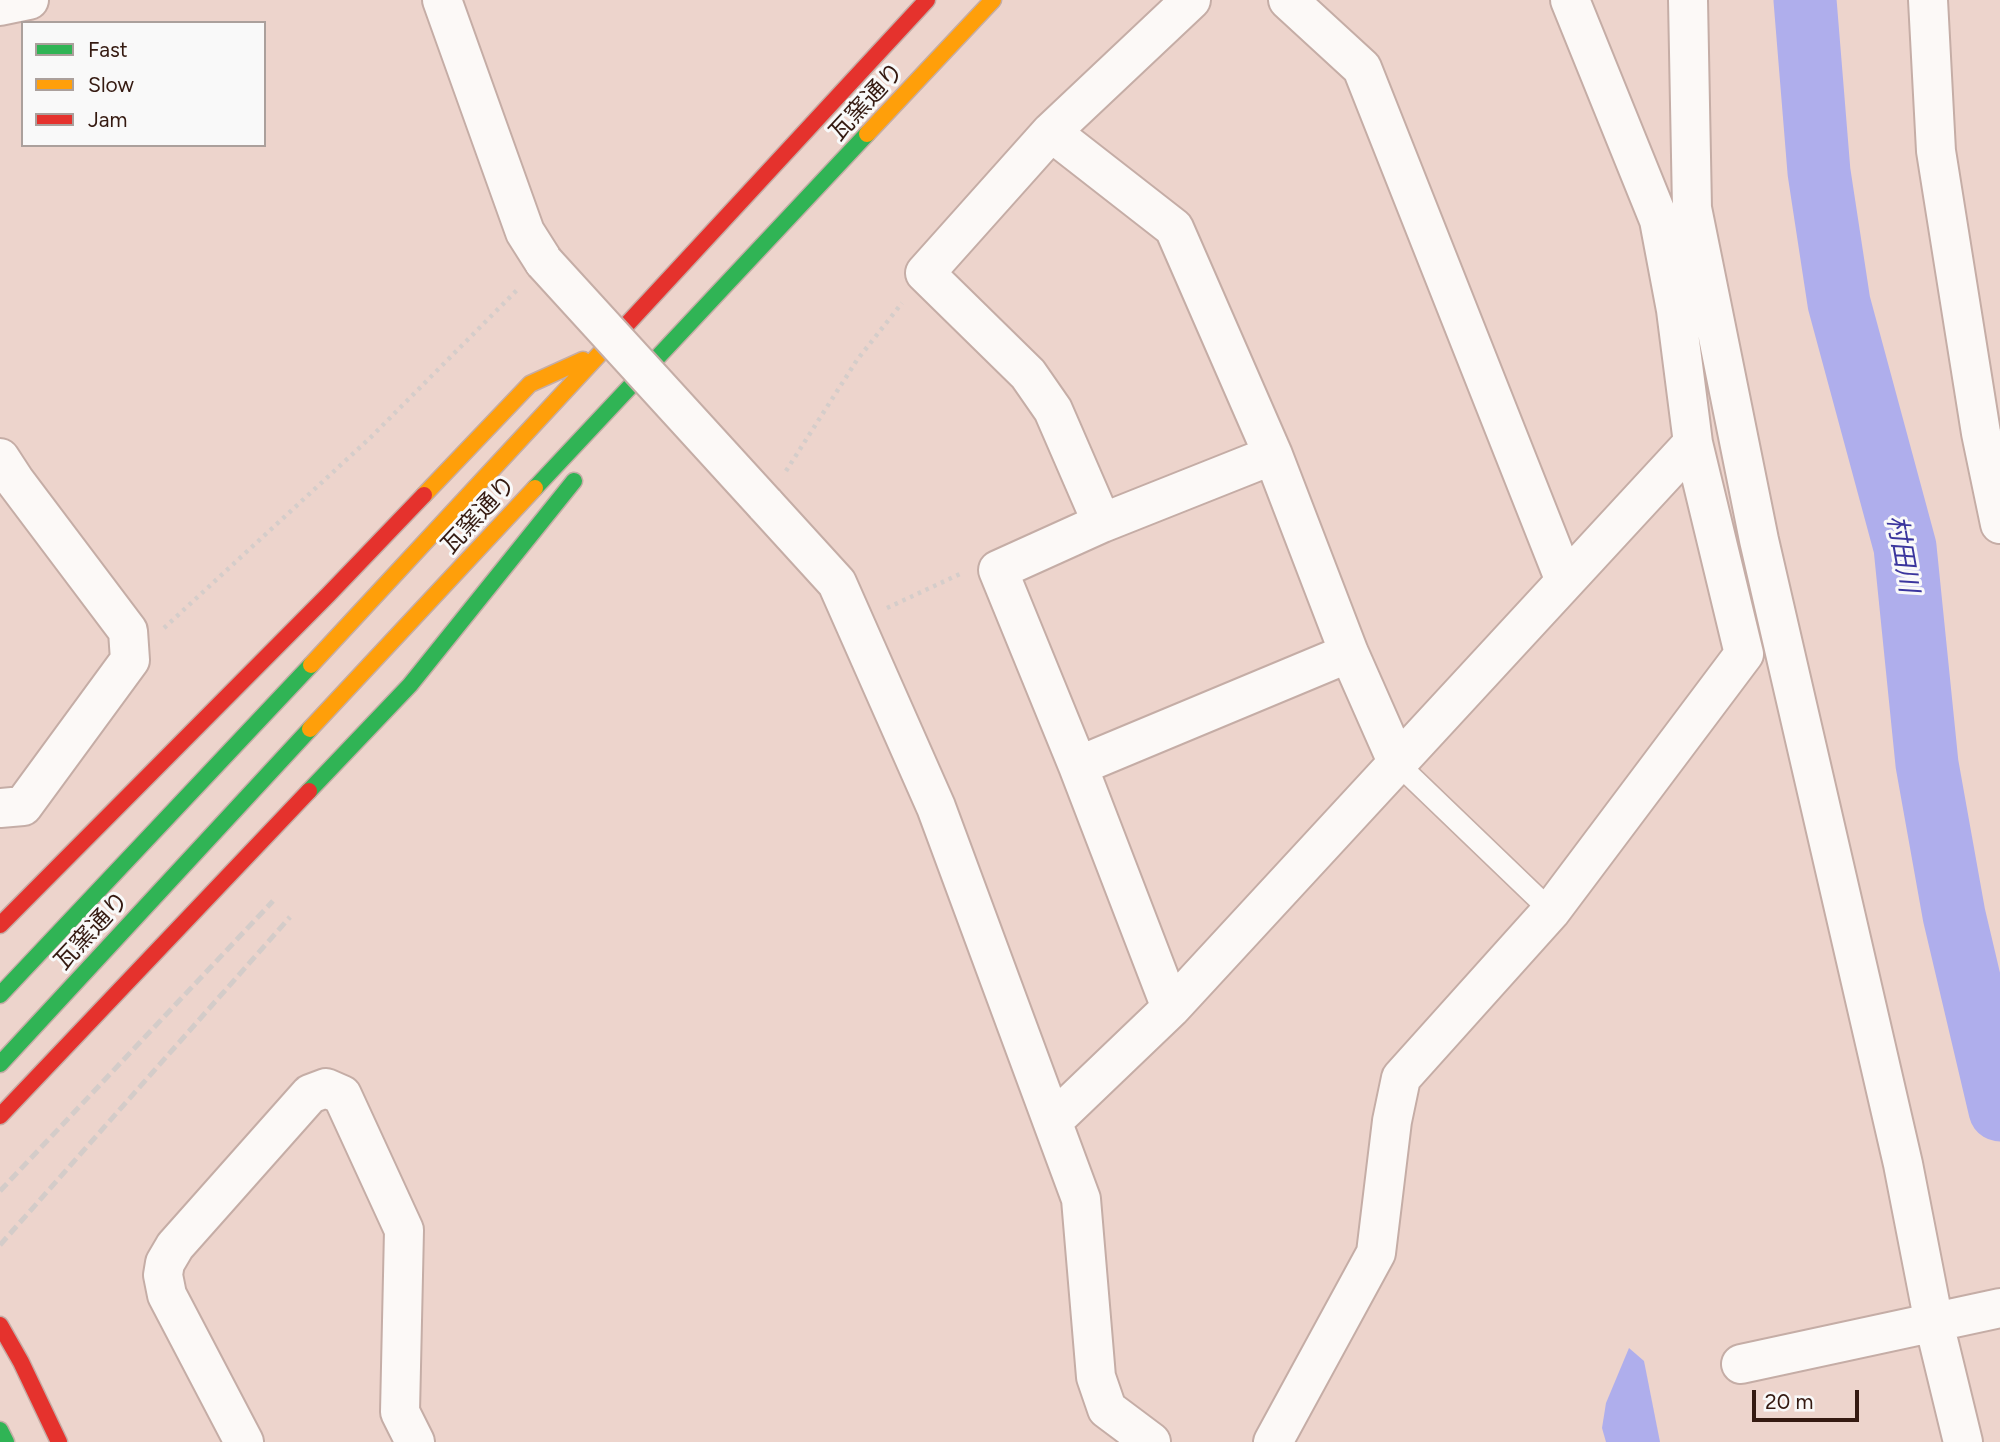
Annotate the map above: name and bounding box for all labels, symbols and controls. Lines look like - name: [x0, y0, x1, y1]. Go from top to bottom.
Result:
- legend: [21, 21, 266, 147]
- text: Fast: [88, 37, 128, 62]
- street label: 瓦窯通り: [824, 57, 910, 147]
- text: Slow: [88, 72, 134, 97]
- text: Jam: [88, 107, 127, 132]
- street label: 瓦窯通り: [436, 470, 522, 560]
- water label: 村田川: [1880, 513, 1924, 595]
- street label: 瓦窯通り: [49, 886, 135, 976]
- scale bar: [1755, 1376, 1862, 1420]
- text: 20 m: [1765, 1389, 1813, 1414]

